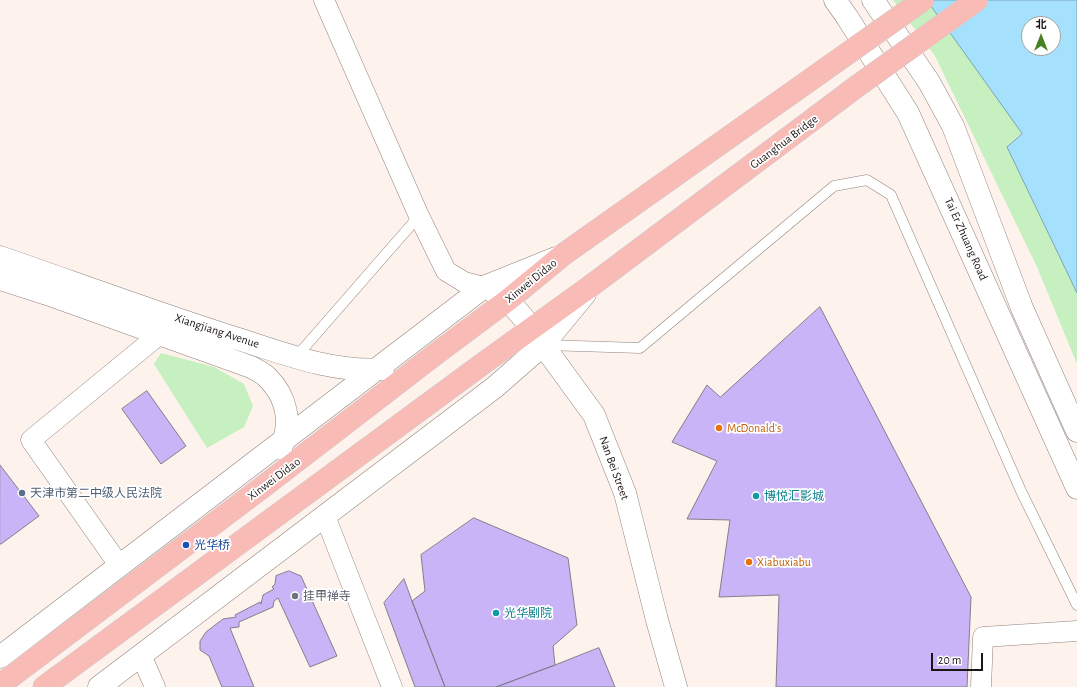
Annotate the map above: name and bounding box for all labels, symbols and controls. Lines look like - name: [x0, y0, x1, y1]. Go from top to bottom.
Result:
- north arrow: [1021, 16, 1061, 56]
- text: 北: [1036, 19, 1047, 30]
- street label: Guanghua Bridge: [747, 112, 821, 172]
- street label: Tai Er Zhuang Road: [941, 195, 991, 283]
- street label: Xinwei Didao: [502, 256, 560, 306]
- street label: Xiangjiang Avenue: [173, 311, 261, 351]
- place label: McDonald's: [727, 421, 781, 435]
- marker: McDonald's: [714, 423, 724, 433]
- street label: Nan Bei Street: [596, 434, 632, 502]
- street label: Xinwei Didao: [245, 454, 303, 504]
- place label: 天津市第二中级人民法院: [30, 486, 162, 500]
- marker: 天津市第二中级人民法院: [17, 488, 27, 498]
- place label: 博悦汇影城: [764, 489, 824, 503]
- marker: 博悦汇影城: [751, 491, 761, 501]
- place label: 光华桥: [194, 538, 230, 552]
- marker: 光华桥: [181, 540, 191, 550]
- place label: Xiabuxiabu: [757, 555, 811, 569]
- marker: Xiabuxiabu: [744, 557, 754, 567]
- place label: 挂甲禅寺: [303, 589, 351, 603]
- marker: 挂甲禅寺: [290, 591, 300, 601]
- place label: 光华剧院: [504, 606, 552, 620]
- marker: 光华剧院: [491, 608, 501, 618]
- scale bar: [933, 645, 985, 671]
- text: 20 m: [938, 654, 961, 666]

